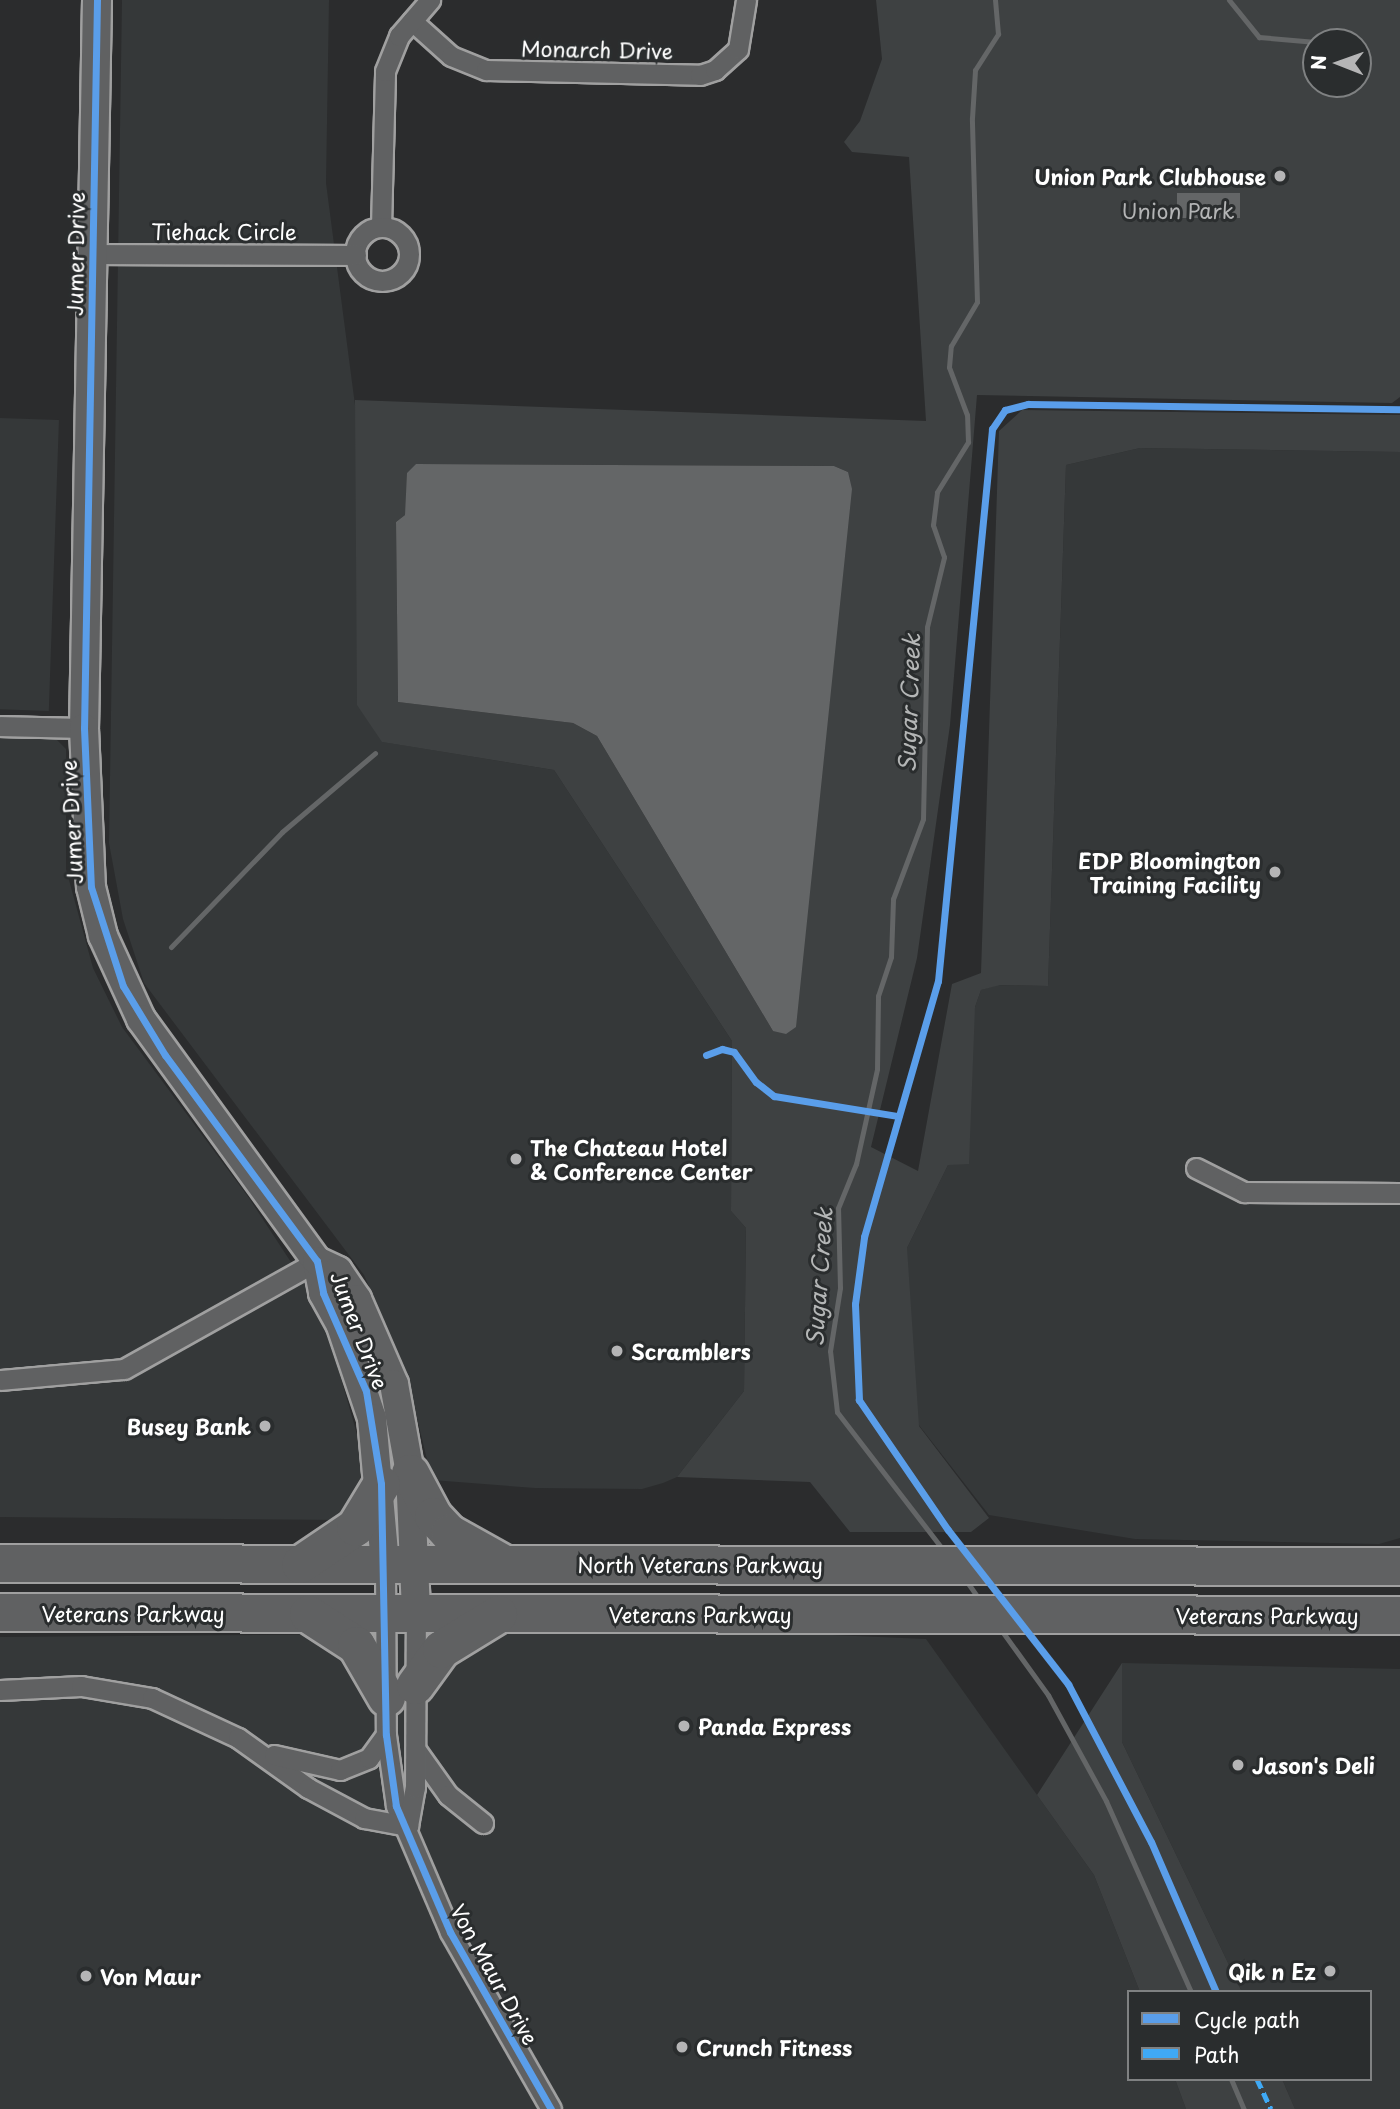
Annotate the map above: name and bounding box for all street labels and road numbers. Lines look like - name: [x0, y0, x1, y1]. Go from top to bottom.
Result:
- street label: Monarch Drive: [521, 35, 673, 63]
- street label: Jumer Drive: [61, 191, 89, 317]
- street label: Tiehack Circle: [151, 218, 297, 244]
- street label: Jumer Drive: [55, 759, 87, 885]
- street label: Jumer Drive: [326, 1267, 394, 1393]
- street label: North Veterans Parkway: [576, 1551, 824, 1577]
- street label: Veterans Parkway: [42, 1600, 224, 1626]
- street label: Veterans Parkway: [609, 1601, 791, 1627]
- street label: Veterans Parkway: [1176, 1602, 1358, 1628]
- street label: Von Maur Drive: [446, 1899, 544, 2049]

